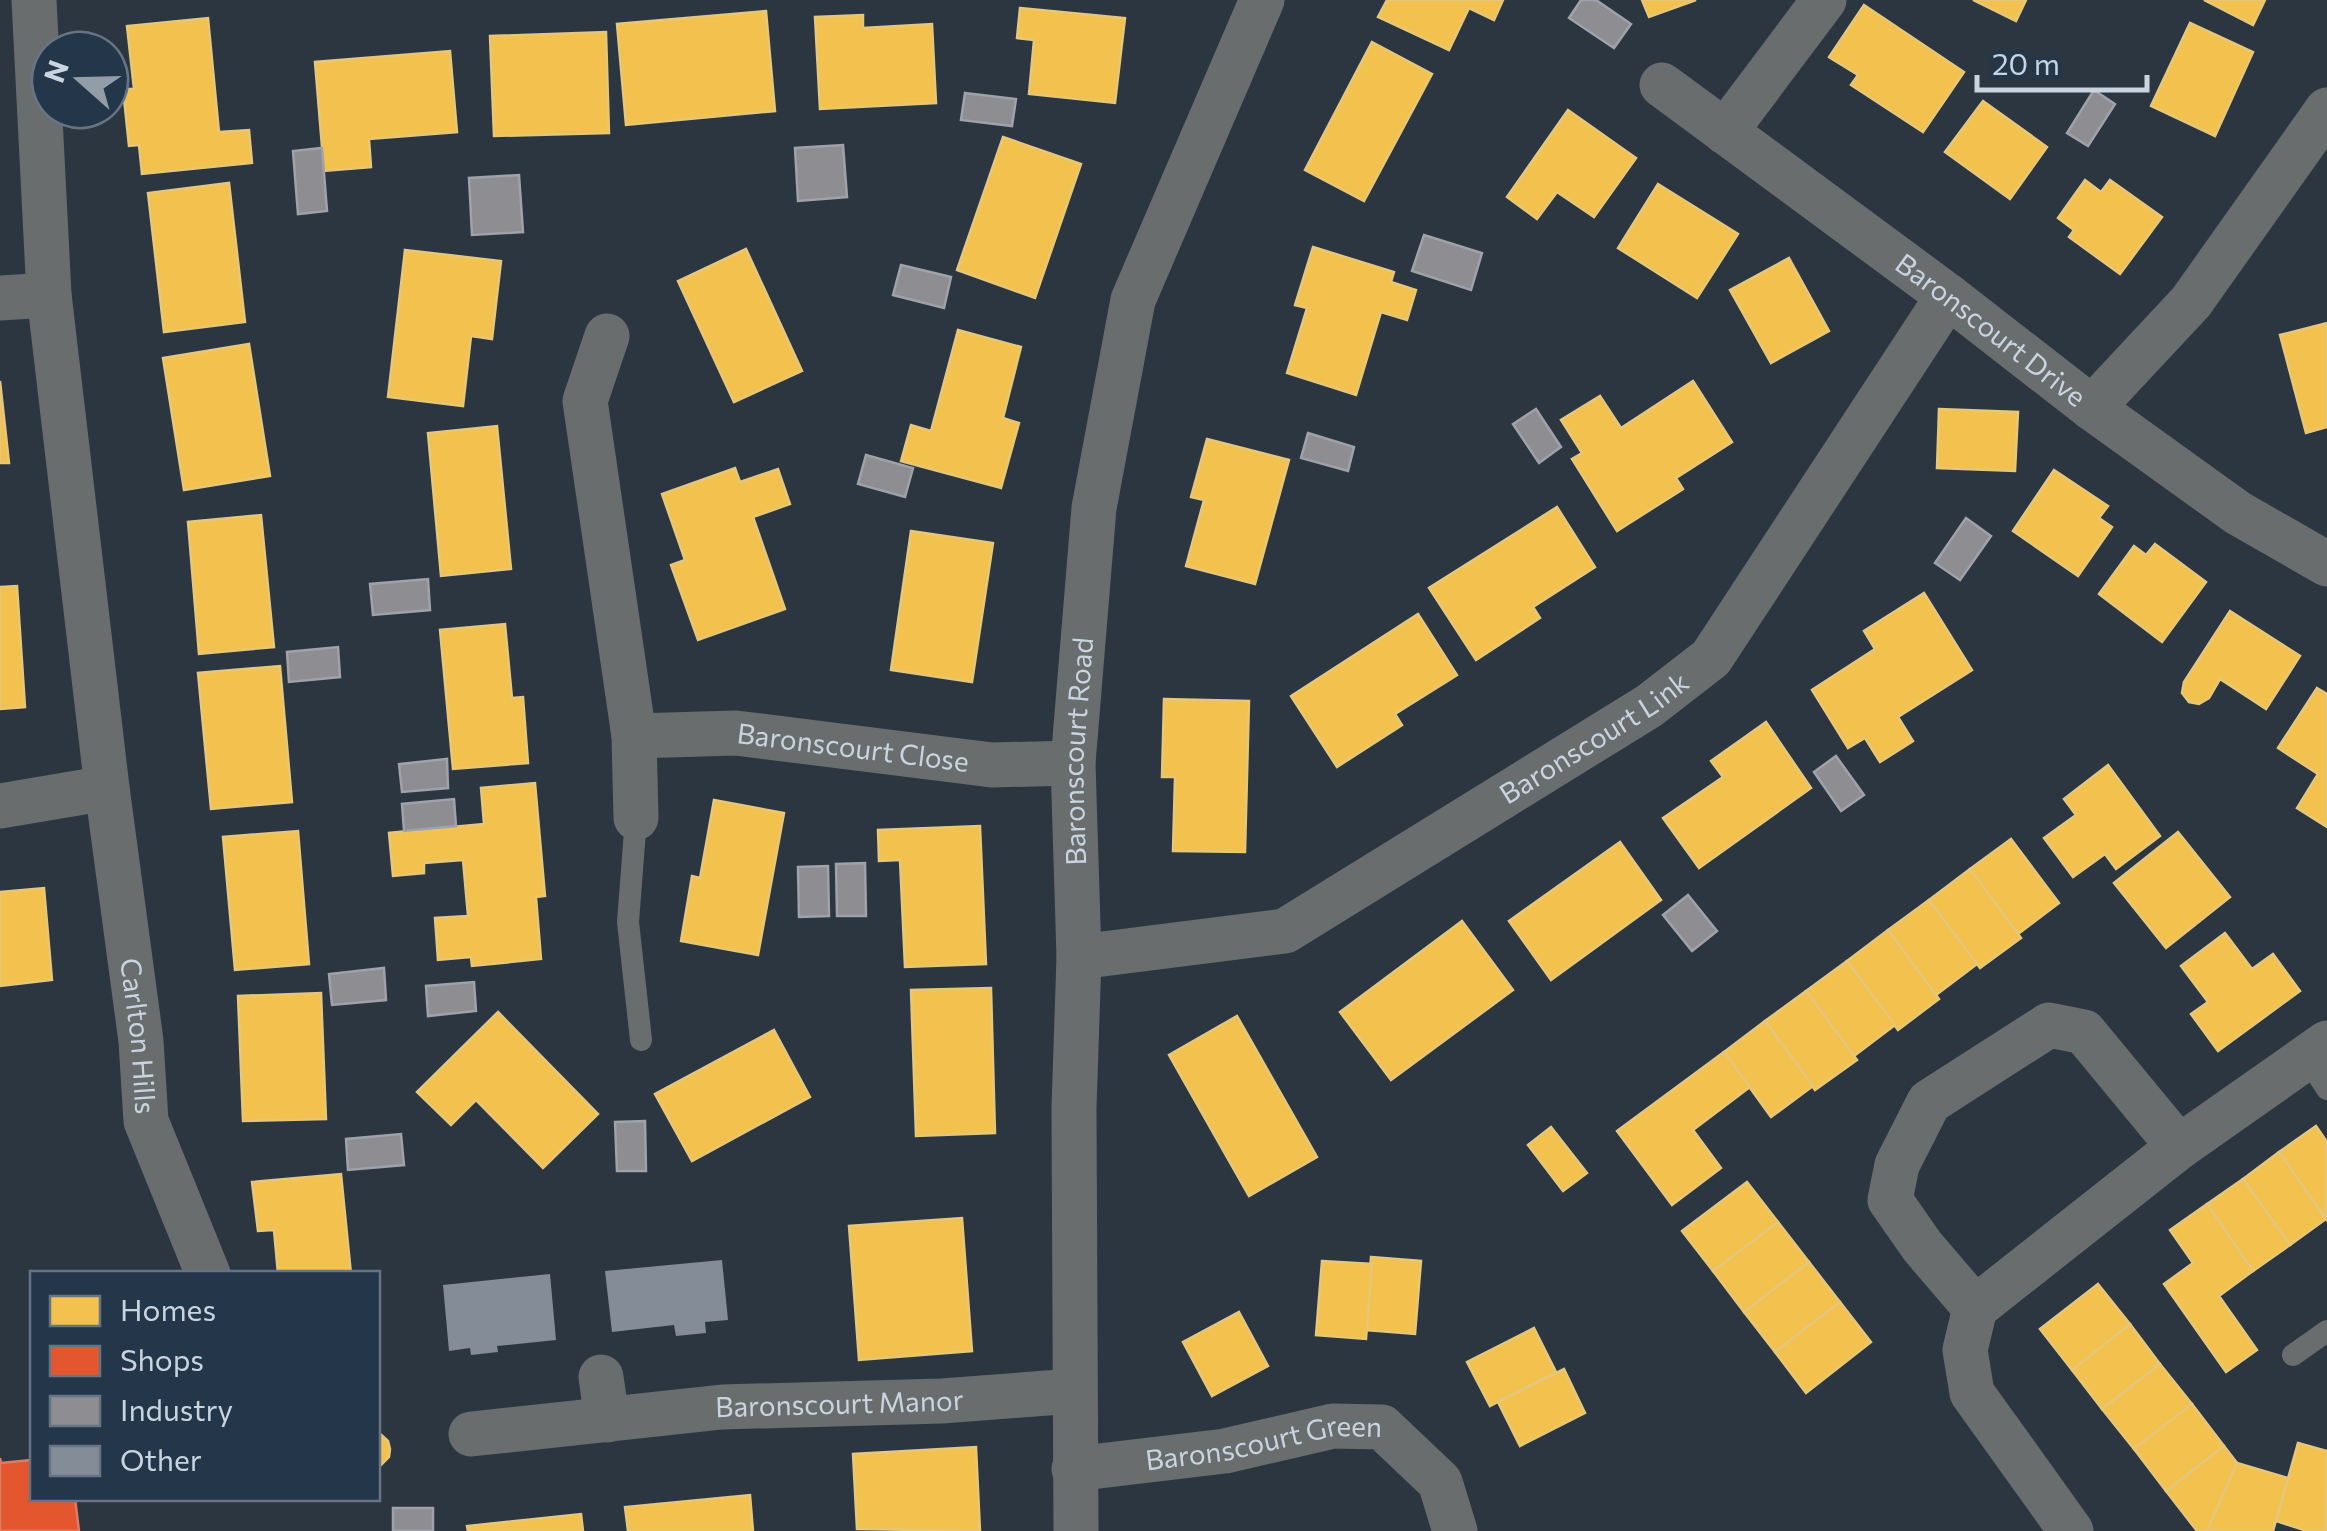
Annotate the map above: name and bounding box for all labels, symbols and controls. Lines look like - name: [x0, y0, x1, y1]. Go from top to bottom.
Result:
- north arrow: [30, 30, 130, 130]
- scale bar: [1977, 30, 2147, 92]
- text: 20 m: [1992, 44, 2060, 81]
- text: N: [36, 55, 75, 87]
- street label: Baronscourt Drive: [1890, 245, 2093, 413]
- street label: Baronscourt Road: [1055, 636, 1099, 866]
- street label: Baronscourt Link: [1493, 664, 1695, 810]
- street label: Baronscourt Close: [735, 715, 971, 778]
- street label: Carlton Hills: [114, 956, 164, 1115]
- legend: [30, 1271, 380, 1501]
- text: Homes: [120, 1290, 216, 1327]
- text: Shops: [120, 1340, 204, 1377]
- street label: Baronscourt Manor: [715, 1381, 965, 1423]
- text: Industry: [120, 1390, 233, 1427]
- street label: Baronscourt Green: [1143, 1408, 1382, 1476]
- text: Other: [120, 1440, 202, 1477]

